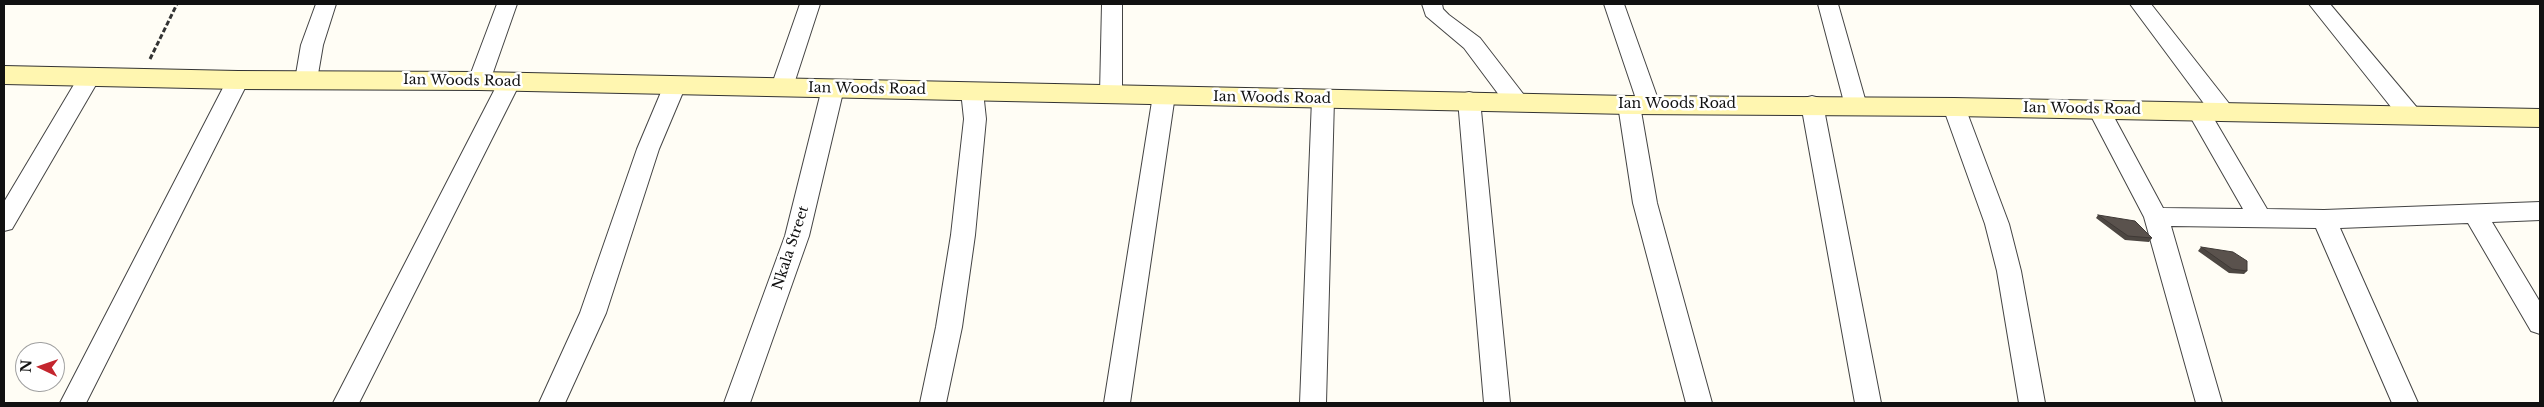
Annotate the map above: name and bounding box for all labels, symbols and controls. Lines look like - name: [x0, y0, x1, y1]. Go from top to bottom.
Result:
- street label: Ian Woods Road: [403, 72, 521, 90]
- street label: Ian Woods Road: [808, 80, 926, 98]
- street label: Ian Woods Road: [1213, 89, 1331, 107]
- street label: Ian Woods Road: [1618, 96, 1736, 112]
- street label: Ian Woods Road: [2023, 100, 2141, 118]
- street label: Nkala Street: [770, 204, 812, 292]
- north arrow: [15, 342, 65, 392]
- text: N: [17, 359, 35, 373]

